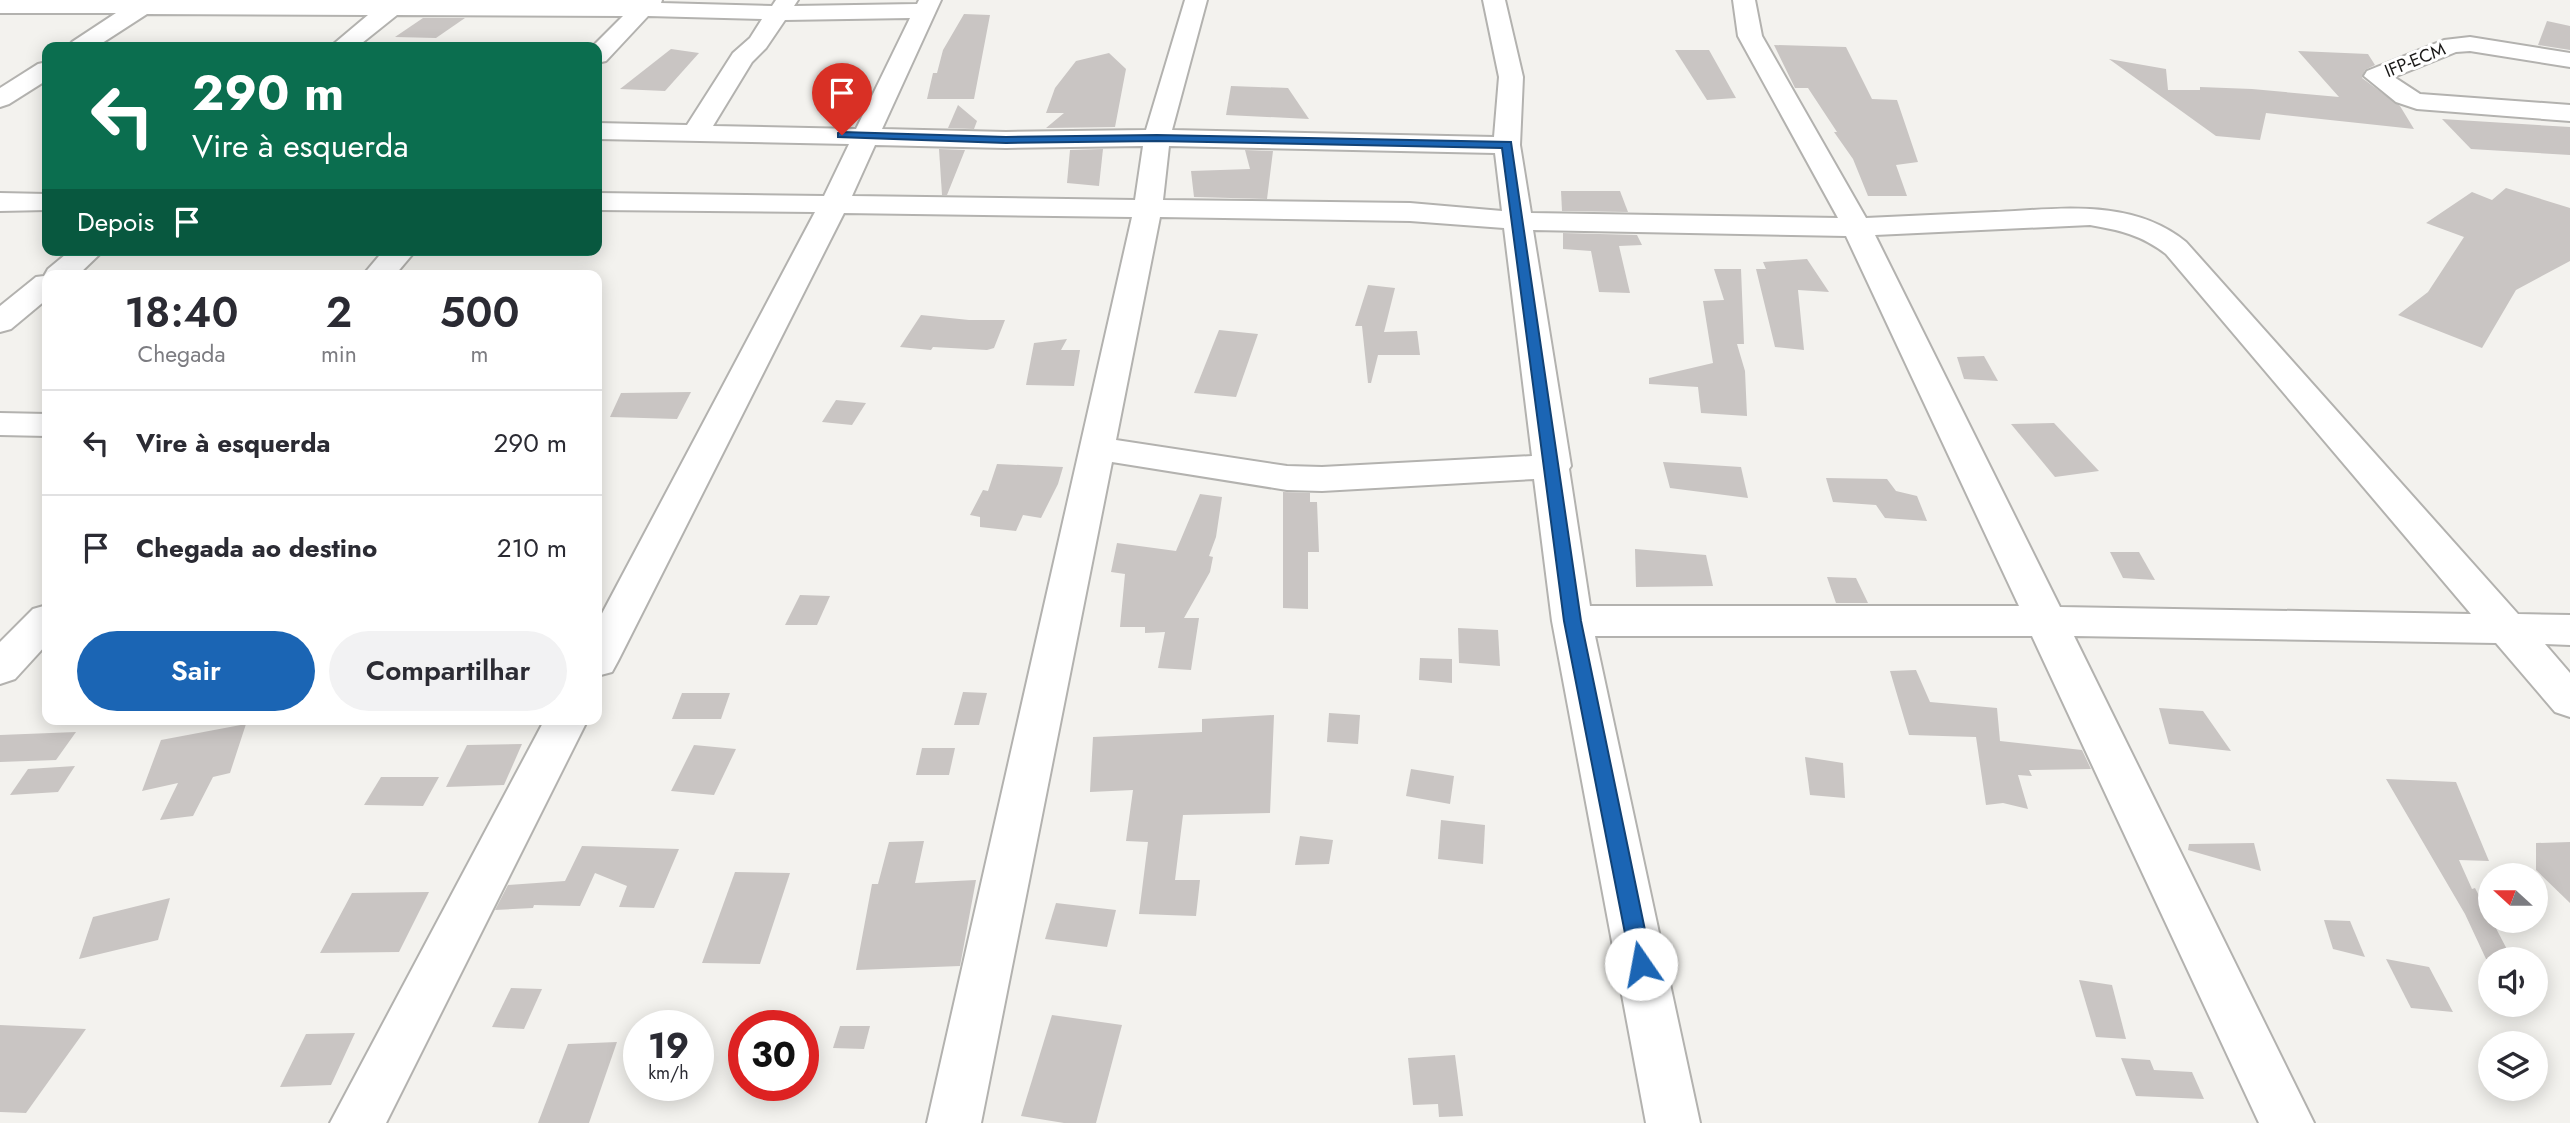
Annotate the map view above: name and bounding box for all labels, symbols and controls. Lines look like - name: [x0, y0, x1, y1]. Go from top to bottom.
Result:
- street label: IFP-ECM: [2381, 36, 2449, 84]
- text: 290 m: [192, 58, 344, 128]
- pin: [812, 63, 872, 135]
- icon: left: [77, 70, 168, 161]
- icon: arrive: [823, 74, 861, 112]
- text: Vire à esquerda: [192, 123, 409, 169]
- text: Depois: [77, 203, 154, 241]
- icon: arrive: [168, 203, 206, 241]
- text: 18:40: [124, 282, 238, 343]
- text: 2: [326, 282, 352, 343]
- text: 500: [439, 282, 519, 343]
- text: Chegada: [137, 337, 225, 371]
- text: min: [321, 337, 357, 371]
- text: m: [470, 337, 488, 371]
- icon: left: [77, 424, 115, 462]
- text: Vire à esquerda: [136, 424, 331, 462]
- text: 290 m: [494, 424, 567, 462]
- icon: arrive: [77, 529, 115, 567]
- text: Chegada ao destino: [136, 529, 377, 567]
- text: 210 m: [497, 529, 567, 567]
- button: Sair: [77, 631, 315, 711]
- button: Compartilhar: [329, 631, 567, 711]
- north arrow: [2478, 863, 2548, 933]
- map controls: [2478, 863, 2548, 1101]
- position arrow: [1604, 927, 1678, 1001]
- button: sound: [2478, 947, 2548, 1017]
- speed limit sign: 30: [728, 1010, 819, 1101]
- text: 19: [648, 1021, 689, 1071]
- button: layers: [2478, 1031, 2548, 1101]
- text: km/h: [648, 1060, 689, 1086]

